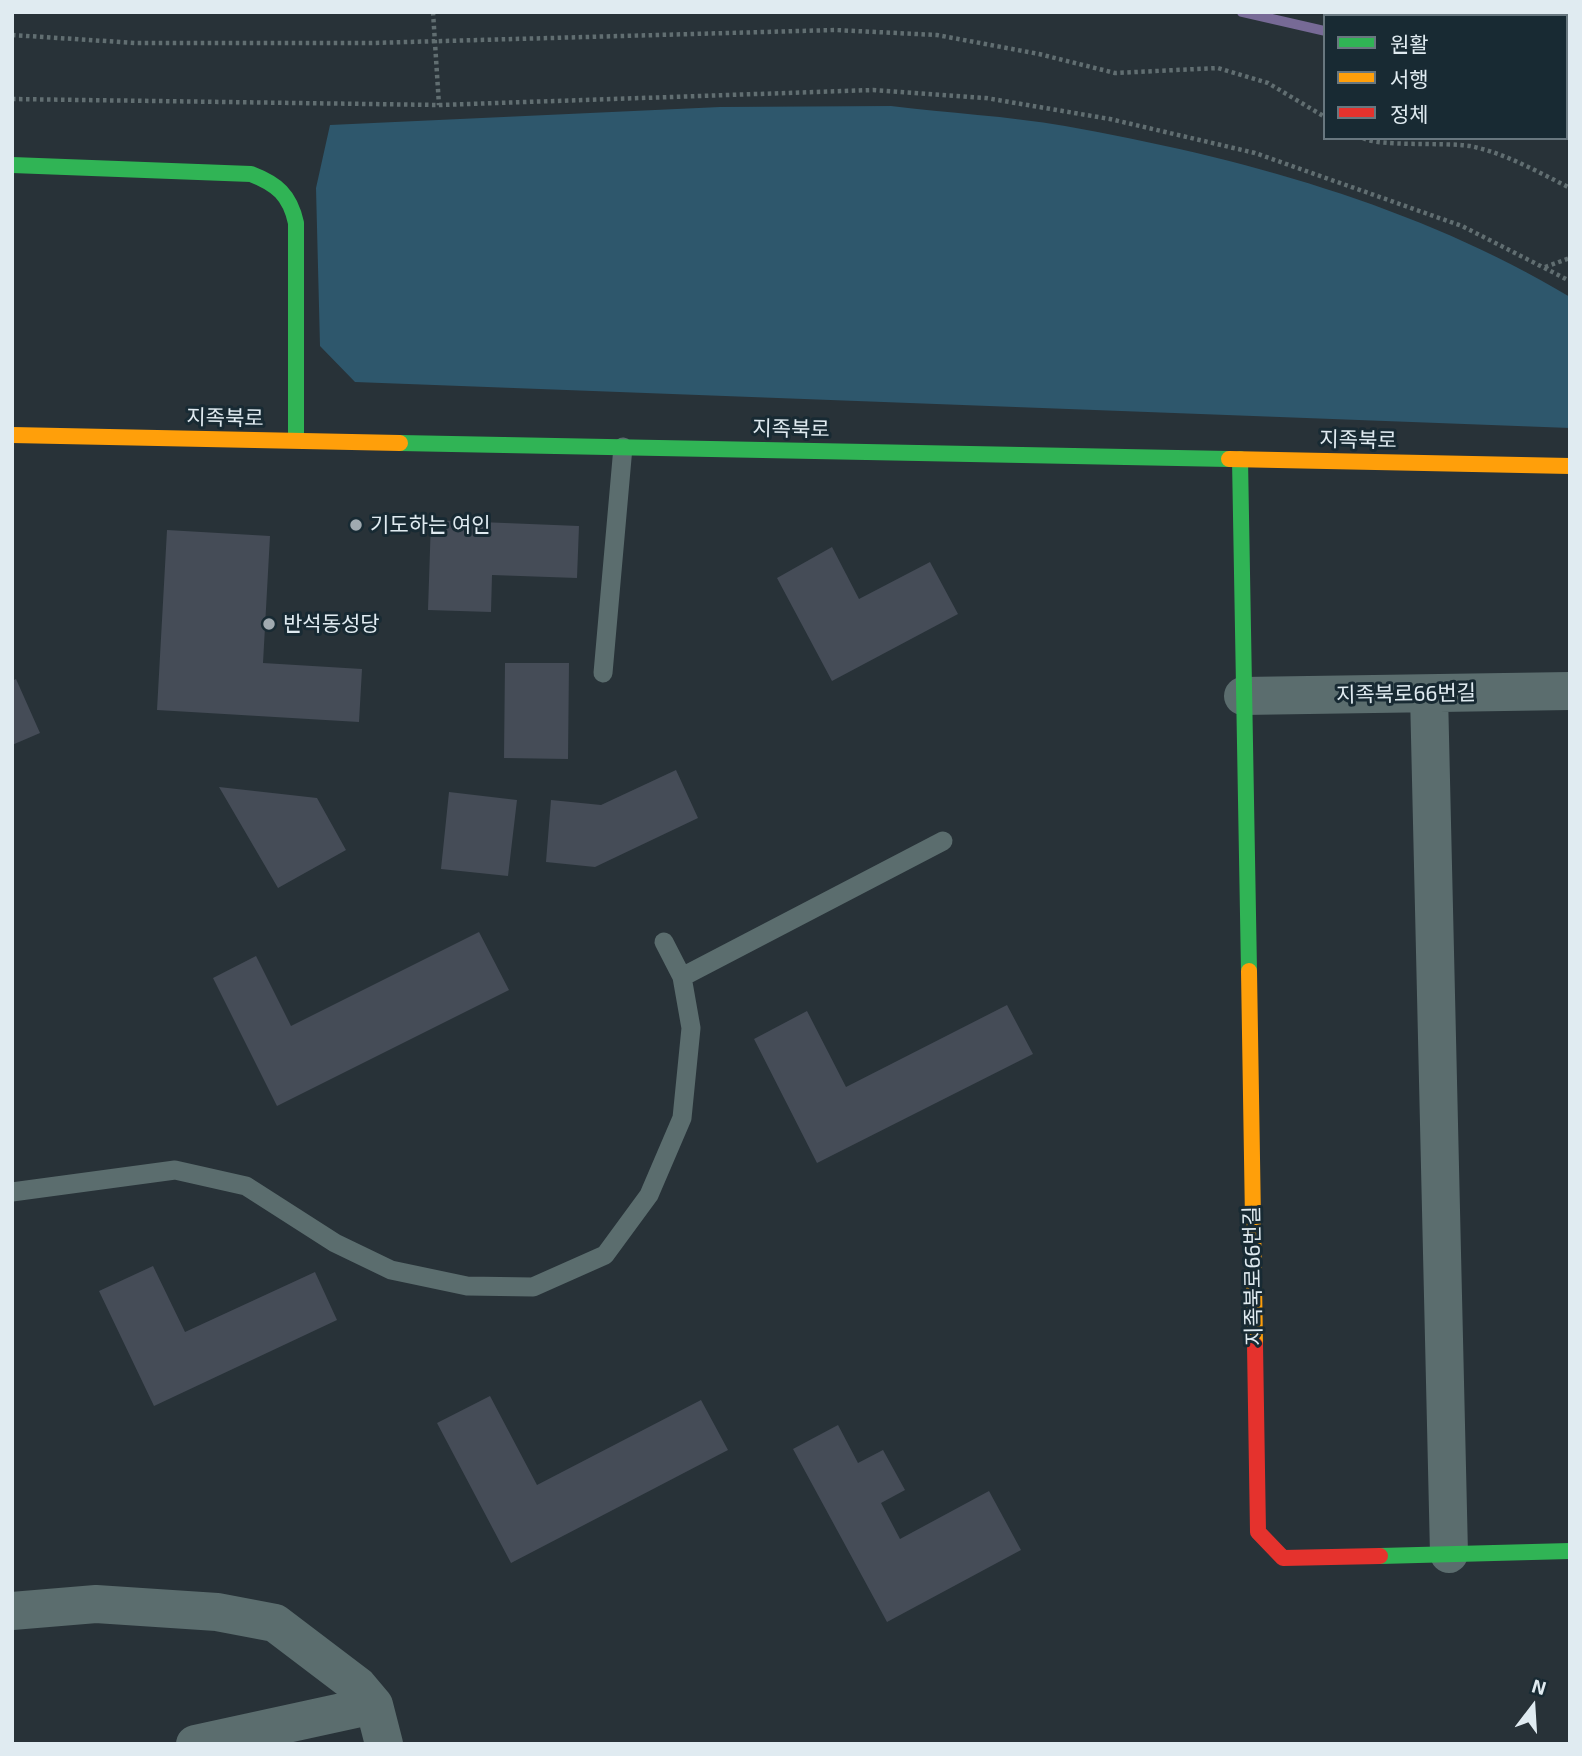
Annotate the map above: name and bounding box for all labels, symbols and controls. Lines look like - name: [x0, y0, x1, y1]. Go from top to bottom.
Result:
- legend: [1323, 14, 1568, 140]
- text: 원활: [1390, 31, 1429, 56]
- text: 서행: [1390, 66, 1429, 91]
- text: 정체: [1390, 101, 1429, 126]
- street label: 지족북로: [186, 405, 264, 431]
- street label: 지족북로: [752, 416, 830, 442]
- street label: 지족북로: [1319, 427, 1397, 453]
- place label: 기도하는 여인: [370, 512, 491, 538]
- marker: 기도하는 여인: [348, 517, 364, 533]
- place label: 반석동성당: [283, 611, 380, 637]
- marker: 반석동성당: [261, 616, 277, 632]
- street label: 지족북로66번길: [1336, 680, 1476, 708]
- street label: 지족북로66번길: [1239, 1206, 1267, 1346]
- north arrow: [1498, 1672, 1568, 1742]
- text: N: [1529, 1673, 1549, 1699]

